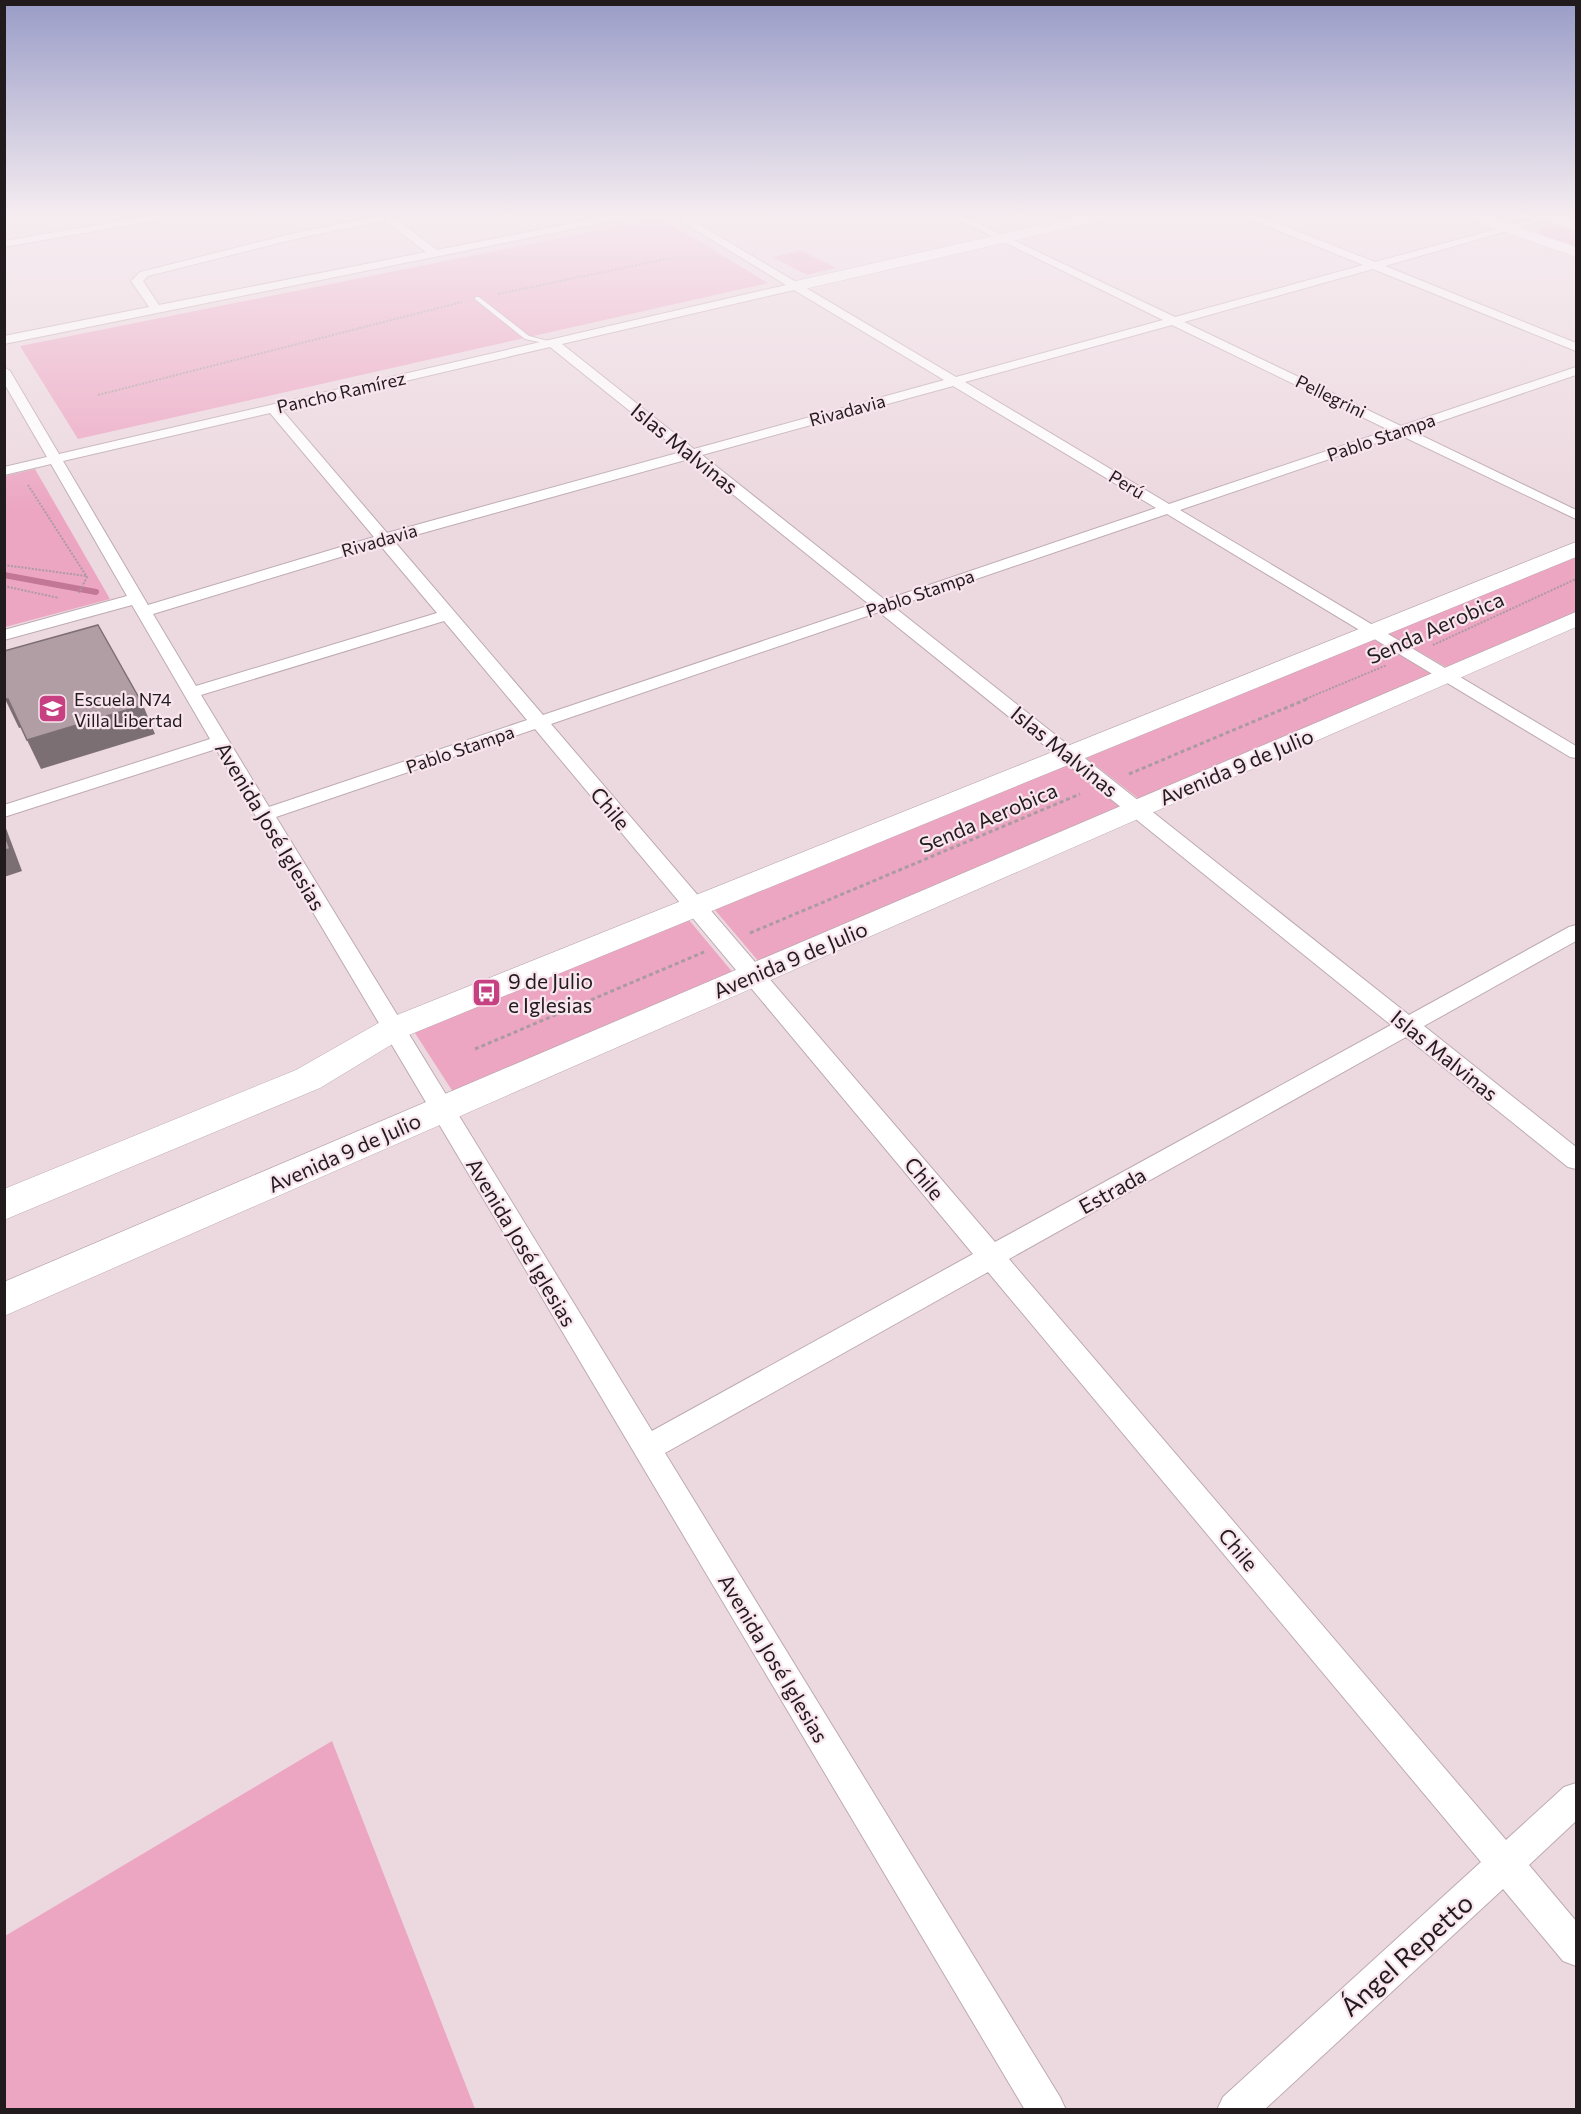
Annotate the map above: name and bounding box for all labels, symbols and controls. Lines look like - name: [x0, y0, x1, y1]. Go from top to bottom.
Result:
- street label: Pancho Ramírez: [274, 366, 408, 418]
- street label: Pellegrini: [1292, 370, 1370, 422]
- street label: Rivadavia: [806, 389, 888, 431]
- street label: Islas Malvinas: [627, 397, 743, 499]
- street label: Pablo Stampa: [1324, 408, 1438, 466]
- street label: Perú: [1105, 465, 1149, 503]
- street label: Rivadavia: [338, 519, 420, 561]
- street label: Pablo Stampa: [863, 564, 977, 622]
- street label: Senda Aerobica: [1363, 586, 1507, 668]
- place label: Escuela N74 Villa Libertad: [74, 688, 182, 731]
- school or university icon: Escuela N74 Villa Libertad: [37, 693, 69, 725]
- street label: Islas Malvinas: [1007, 700, 1123, 802]
- street label: Pablo Stampa: [403, 720, 517, 778]
- street label: Avenida 9 de Julio: [1155, 722, 1317, 810]
- street label: Avenida José Iglesias: [211, 737, 331, 915]
- street label: Senda Aerobica: [915, 777, 1061, 857]
- street label: Chile: [586, 781, 636, 835]
- street label: Avenida 9 de Julio: [709, 915, 871, 1003]
- place label: 9 de Julio e Iglesias: [508, 968, 593, 1017]
- bus stop icon: 9 de Julio e Iglesias: [471, 976, 503, 1008]
- street label: Islas Malvinas: [1387, 1004, 1503, 1106]
- street label: Avenida 9 de Julio: [264, 1107, 424, 1197]
- street label: Chile: [900, 1151, 950, 1205]
- street label: Avenida José Iglesias: [462, 1153, 582, 1331]
- street label: Estrada: [1074, 1161, 1150, 1219]
- street label: Chile: [1214, 1522, 1264, 1576]
- street label: Avenida José Iglesias: [714, 1569, 834, 1747]
- street label: Ángel Repetto: [1333, 1886, 1479, 2022]

